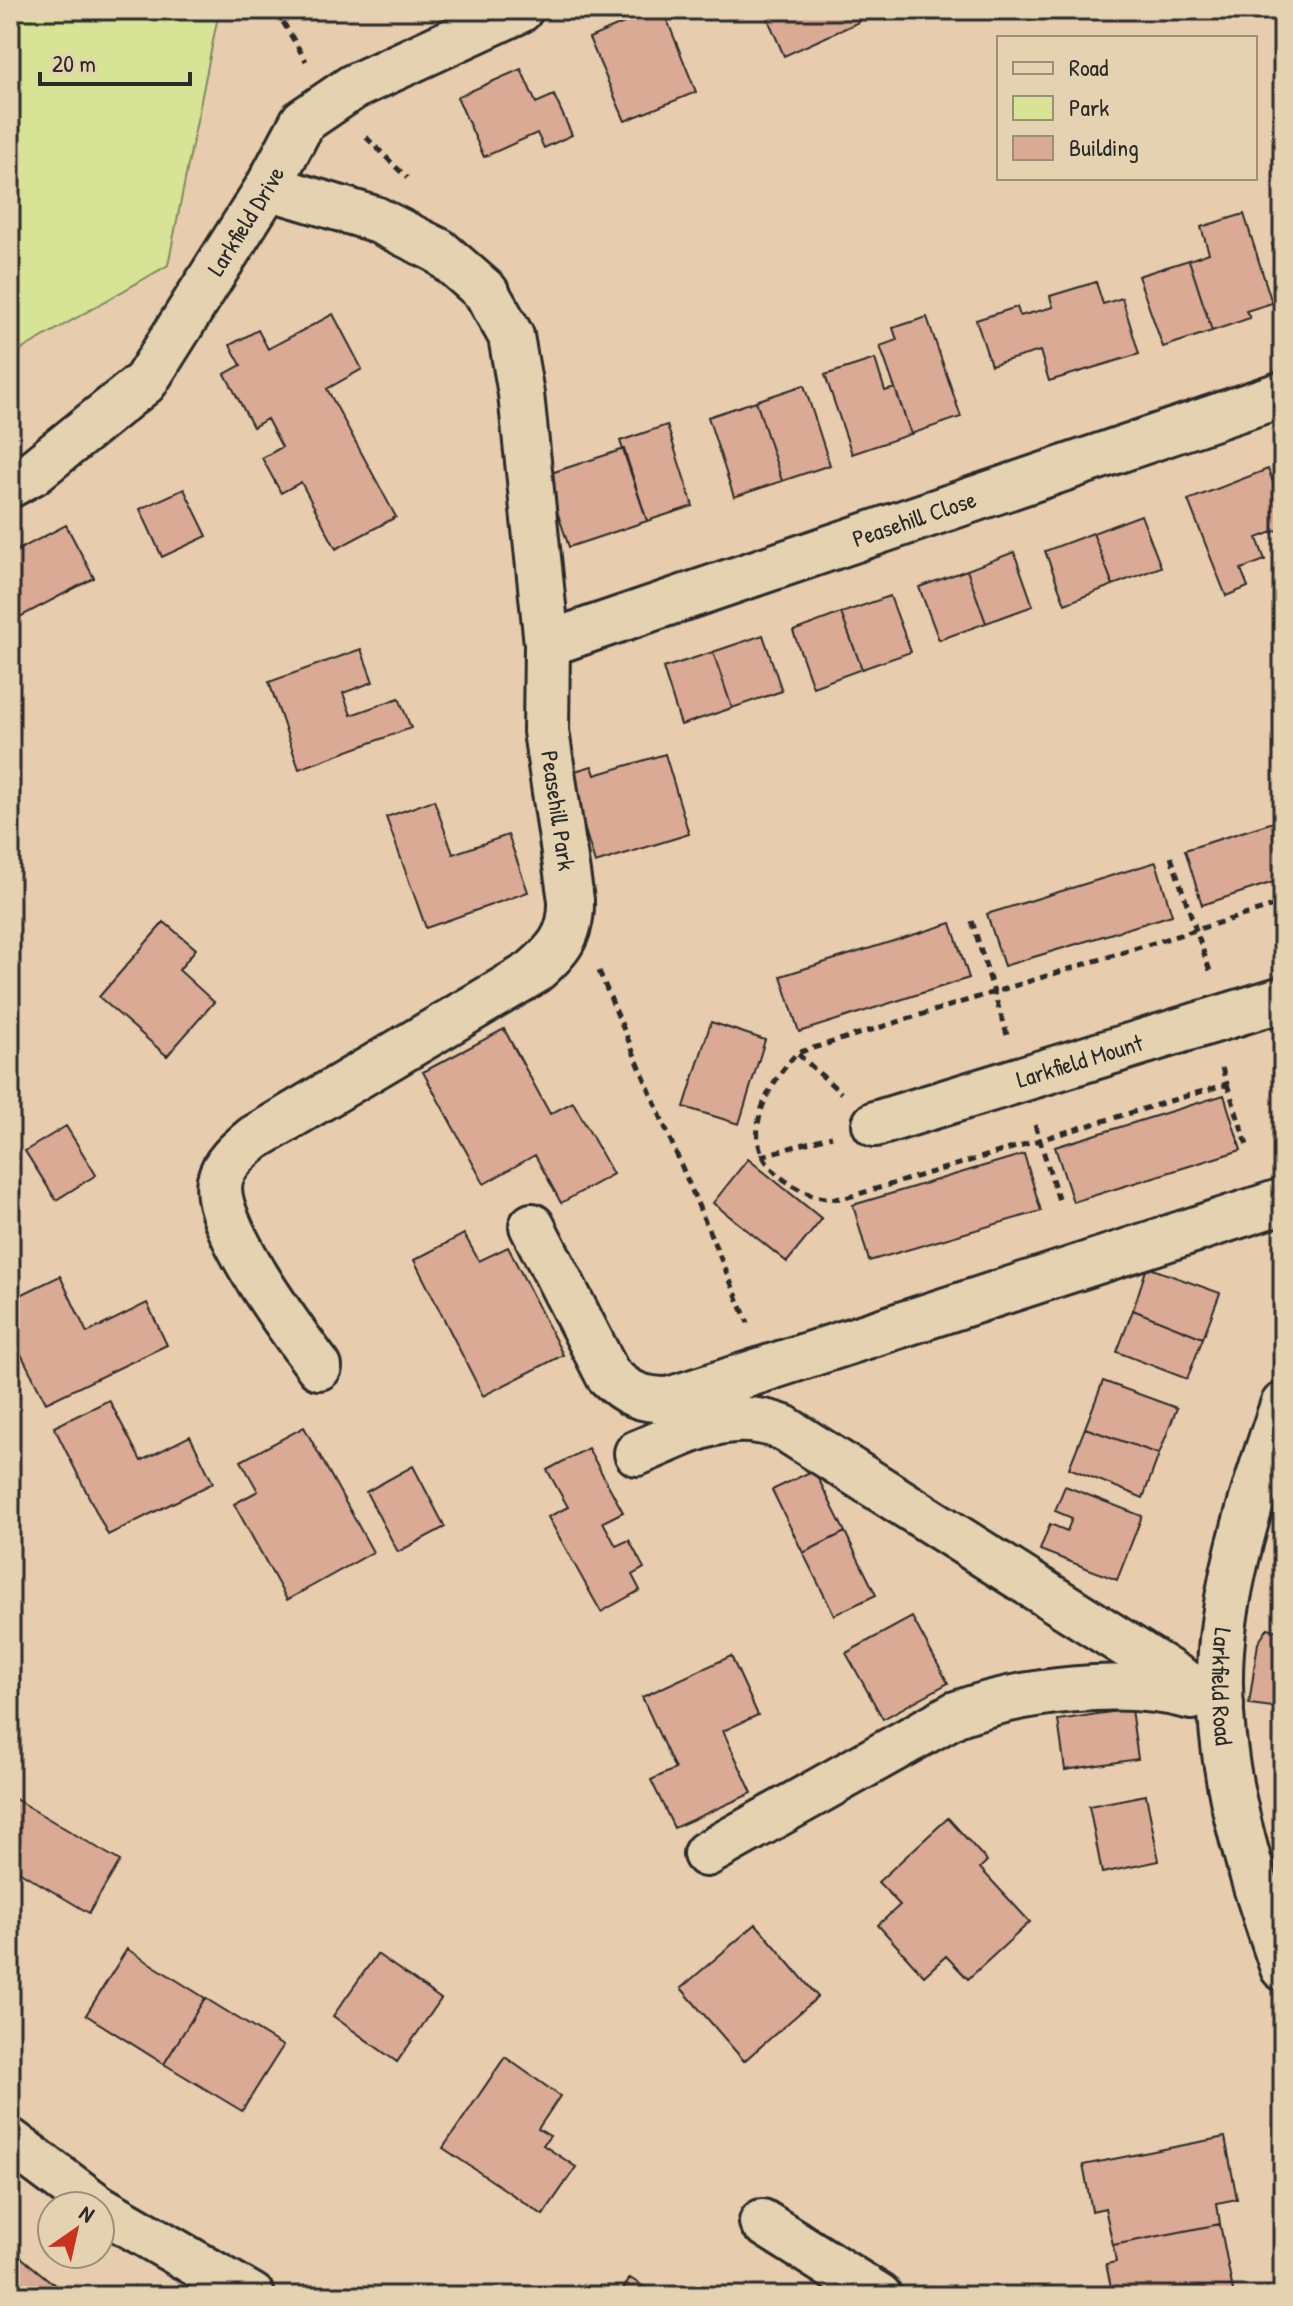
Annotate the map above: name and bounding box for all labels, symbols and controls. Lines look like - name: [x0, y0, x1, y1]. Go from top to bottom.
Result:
- scale bar: [40, 36, 190, 86]
- legend: [997, 36, 1257, 180]
- text: 20 m: [52, 47, 96, 79]
- text: Road: [1069, 51, 1108, 83]
- text: Park: [1069, 91, 1109, 123]
- text: Building: [1069, 131, 1139, 163]
- street label: Larkfield Drive: [199, 160, 291, 282]
- street label: Peasehill Close: [848, 482, 981, 554]
- street label: Peasehill Park: [534, 748, 583, 873]
- street label: Larkfield Mount: [1012, 1026, 1147, 1095]
- street label: Larkfield Road: [1205, 1626, 1241, 1747]
- north arrow: [36, 2190, 116, 2270]
- text: N: [74, 2198, 101, 2229]

